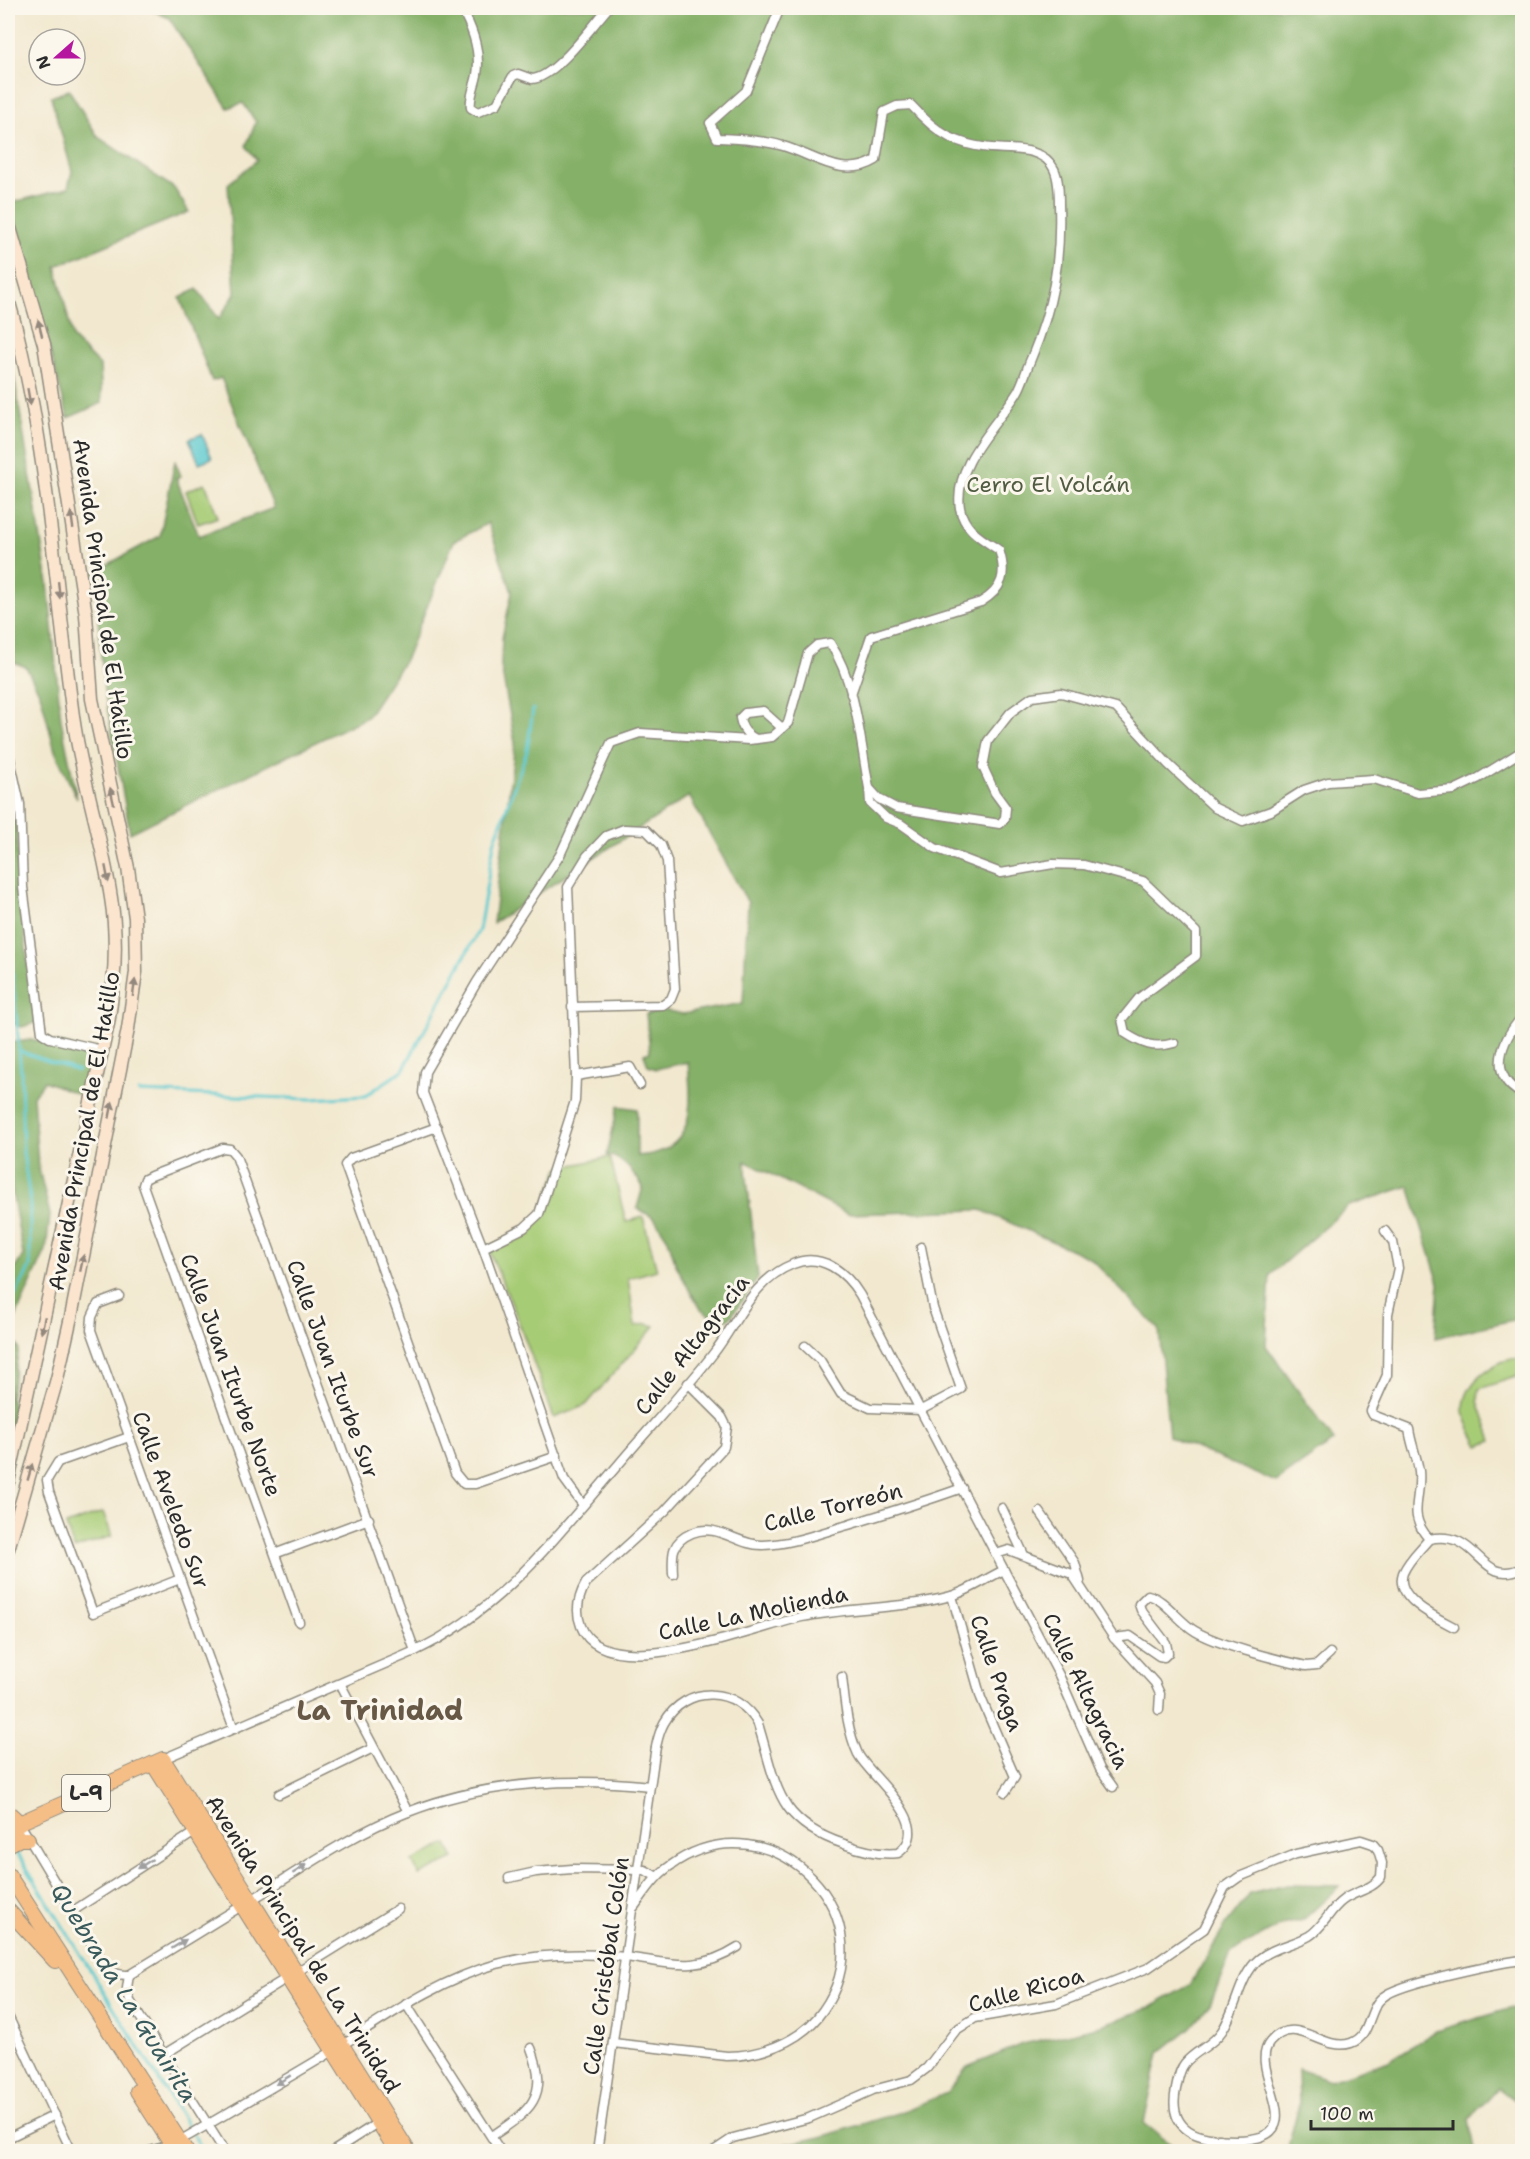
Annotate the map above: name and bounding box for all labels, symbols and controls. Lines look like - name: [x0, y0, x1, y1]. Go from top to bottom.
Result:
- north arrow: [27, 27, 87, 87]
- text: N: [31, 53, 56, 72]
- one-way arrow: [34, 319, 44, 337]
- one-way arrow: [25, 388, 34, 407]
- street label: Avenida Principal de El Hatillo: [66, 437, 140, 761]
- park label: Cerro El Volcán: [966, 470, 1130, 499]
- one-way arrow: [67, 511, 76, 530]
- one-way arrow: [55, 580, 64, 599]
- one-way arrow: [106, 787, 116, 805]
- one-way arrow: [103, 865, 112, 884]
- street label: Avenida Principal de El Hatillo: [42, 969, 126, 1293]
- one-way arrow: [129, 979, 138, 998]
- one-way arrow: [107, 1100, 116, 1119]
- street label: Calle Juan Iturbe Norte: [173, 1249, 289, 1501]
- one-way arrow: [78, 1254, 88, 1272]
- street label: Calle Juan Iturbe Sur: [280, 1256, 386, 1482]
- street label: Calle Altagracia: [628, 1269, 756, 1421]
- one-way arrow: [38, 1316, 48, 1334]
- street label: Calle Aveledo Sur: [125, 1407, 217, 1593]
- one-way arrow: [26, 1463, 35, 1481]
- street label: Calle Torreón: [761, 1476, 905, 1538]
- street label: Calle La Molienda: [656, 1579, 851, 1647]
- street label: Calle Altagracia: [1036, 1608, 1136, 1774]
- street label: Calle Praga: [963, 1611, 1031, 1736]
- district label: La Trinidad: [297, 1691, 463, 1729]
- road number: L-9: [62, 1775, 110, 1811]
- street label: Avenida Principal de La Trinidad: [199, 1789, 407, 2099]
- street label: Calle Cristóbal Colón: [576, 1855, 636, 2077]
- one-way arrow: [138, 1858, 154, 1870]
- one-way arrow: [291, 1864, 308, 1875]
- water label: Quebrada La Guairita: [43, 1877, 205, 2109]
- one-way arrow: [171, 1939, 187, 1950]
- street label: Calle Ricoa: [965, 1961, 1087, 2019]
- one-way arrow: [275, 2075, 291, 2086]
- scale bar: [1311, 2093, 1454, 2131]
- text: 100 m: [1320, 2102, 1374, 2126]

